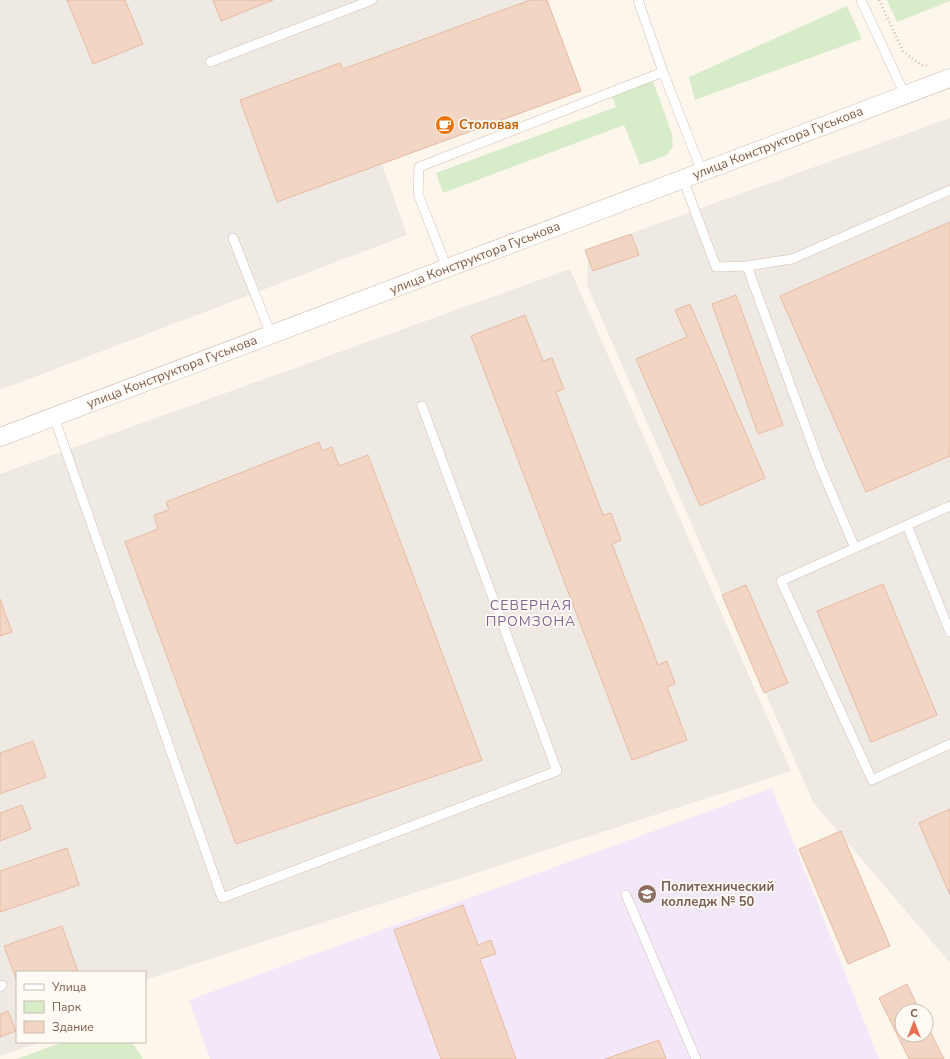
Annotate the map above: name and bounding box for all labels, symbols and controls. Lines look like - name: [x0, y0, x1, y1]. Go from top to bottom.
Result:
- street label: улица Конструктора Гуськова: [690, 102, 866, 184]
- cafe icon: Столовая: [434, 114, 456, 136]
- place label: Столовая: [459, 116, 519, 134]
- street label: улица Конструктора Гуськова: [387, 217, 563, 299]
- street label: улица Конструктора Гуськова: [84, 331, 260, 413]
- district label: СЕВЕРНАЯ ПРОМЗОНА: [486, 596, 576, 631]
- place label: Политехнический колледж № 50: [661, 878, 774, 911]
- school or university icon: Политехнический колледж № 50: [636, 883, 658, 905]
- legend: [16, 971, 146, 1043]
- text: Улица: [51, 979, 86, 995]
- text: Парк: [52, 999, 82, 1015]
- north arrow: [894, 1003, 934, 1043]
- text: С: [910, 1006, 918, 1021]
- text: Здание: [52, 1019, 94, 1035]

